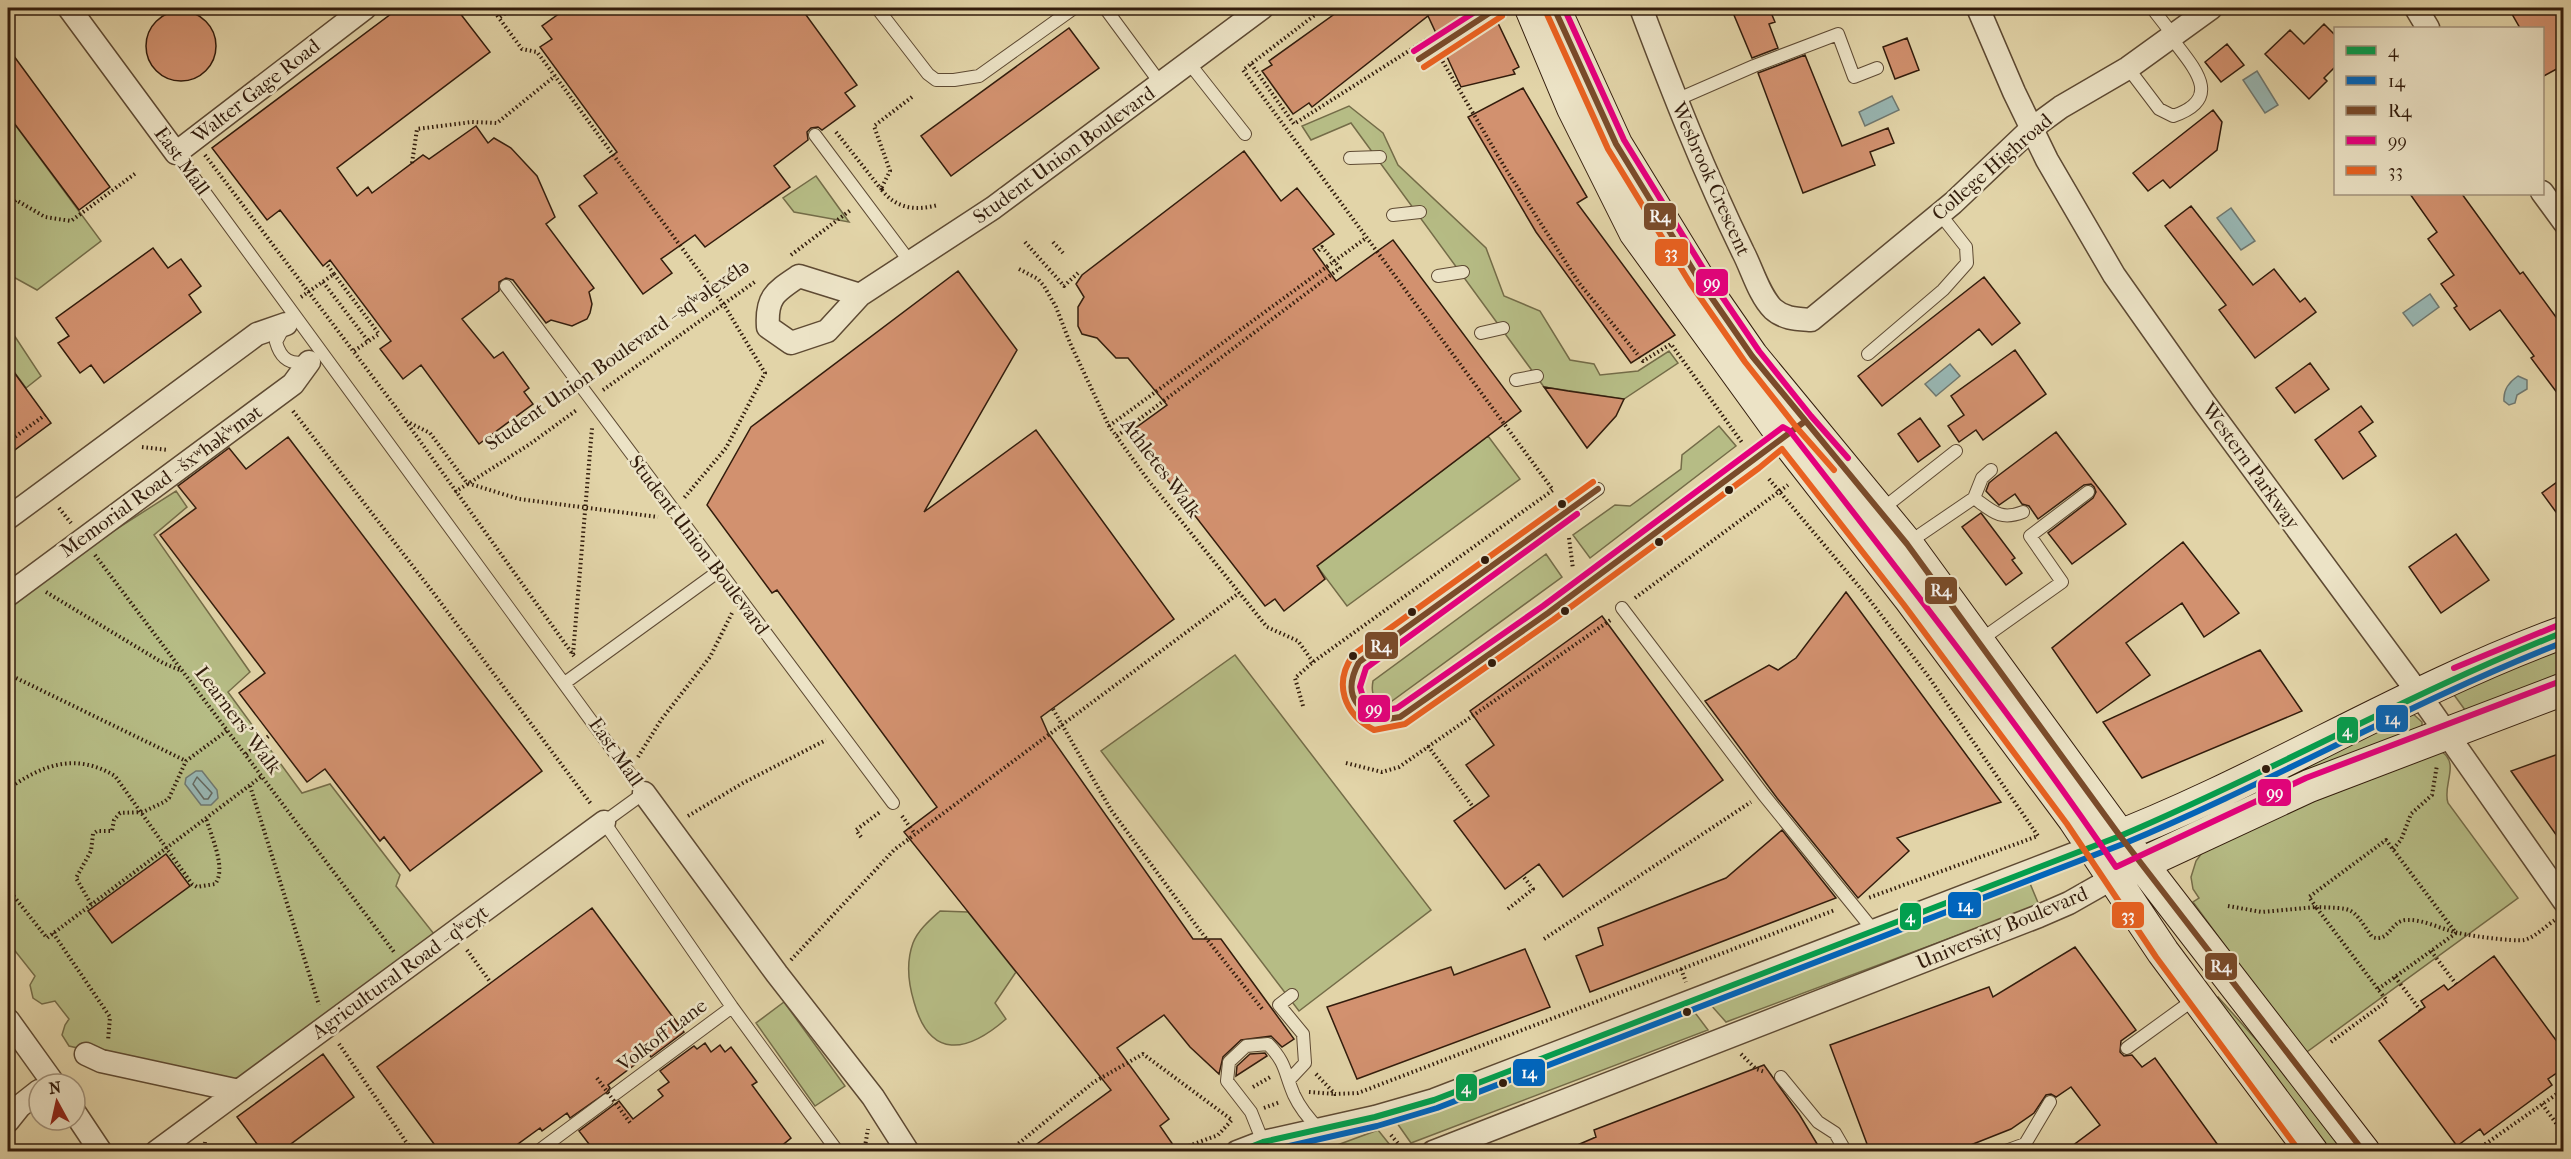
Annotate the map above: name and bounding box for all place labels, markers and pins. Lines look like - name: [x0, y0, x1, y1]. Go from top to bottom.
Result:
- unlabelled marker: [1723, 484, 1735, 496]
- unlabelled marker: [1556, 498, 1568, 510]
- unlabelled marker: [1653, 536, 1665, 548]
- unlabelled marker: [1479, 554, 1491, 566]
- unlabelled marker: [1559, 605, 1571, 617]
- unlabelled marker: [1406, 606, 1418, 618]
- unlabelled marker: [1347, 650, 1359, 662]
- unlabelled marker: [1486, 657, 1498, 669]
- unlabelled marker: [2260, 763, 2272, 775]
- unlabelled marker: [1681, 1006, 1693, 1018]
- unlabelled marker: [1497, 1077, 1509, 1089]

